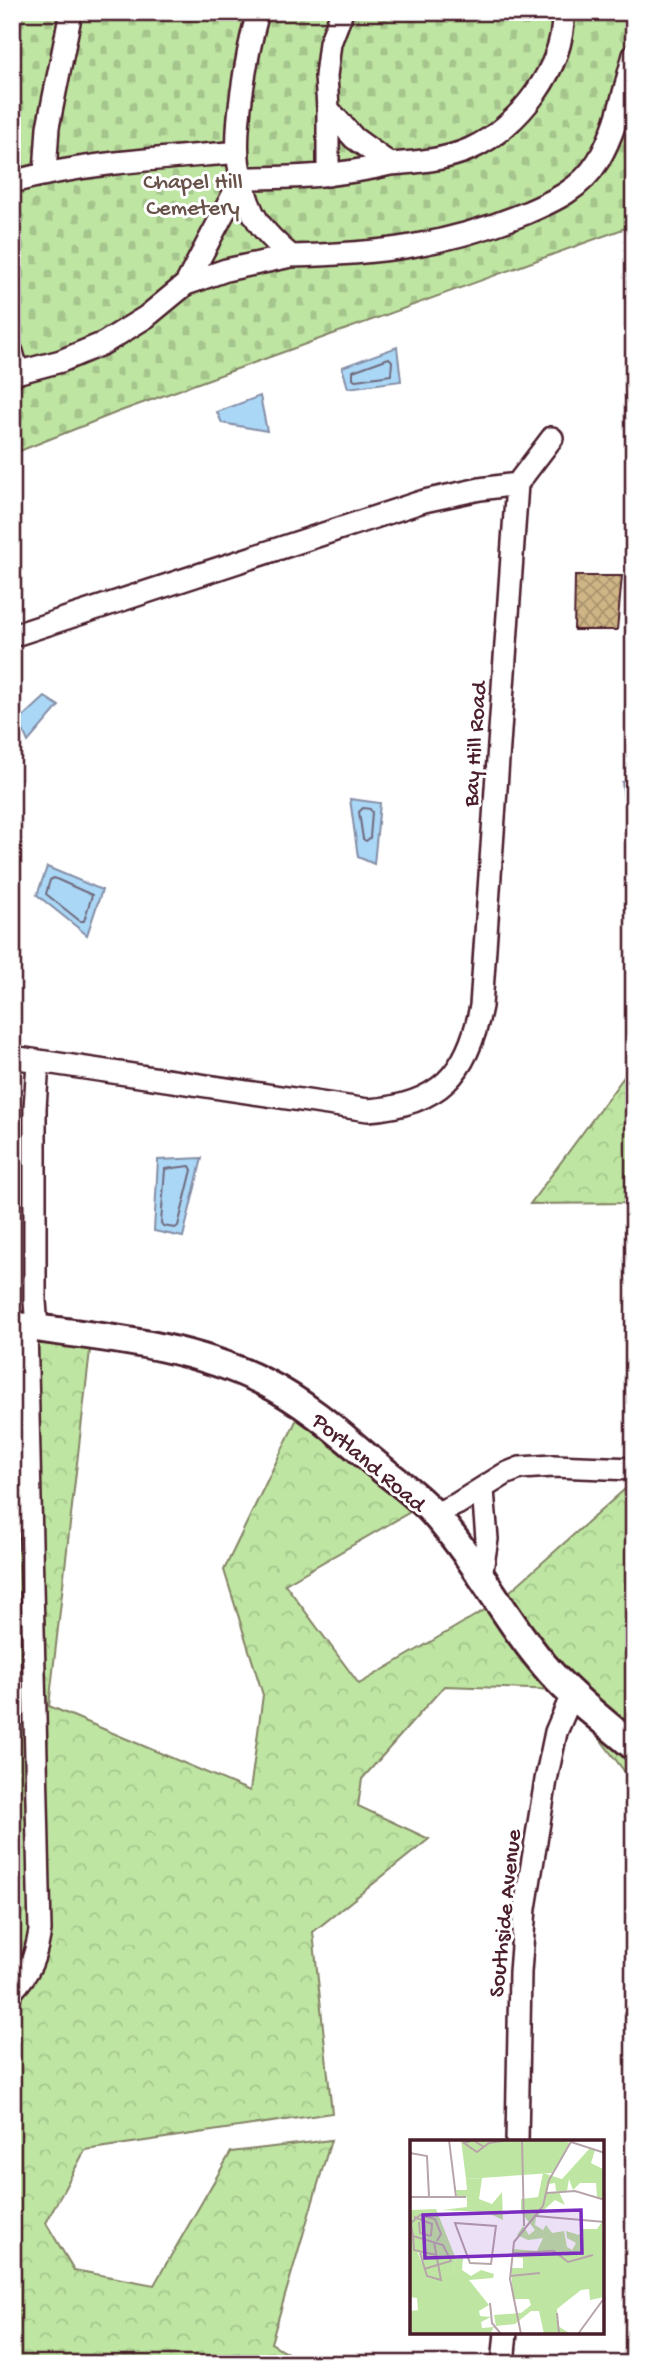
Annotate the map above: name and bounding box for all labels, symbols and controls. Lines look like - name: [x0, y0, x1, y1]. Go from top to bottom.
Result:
- park label: Chapel Hill Cemetery: [143, 170, 243, 223]
- street label: Bay Hill Road: [459, 679, 494, 809]
- street label: Portland Road: [305, 1408, 431, 1520]
- street label: Southside Avenue: [484, 1827, 529, 1999]
- inset map: [410, 2140, 604, 2334]

